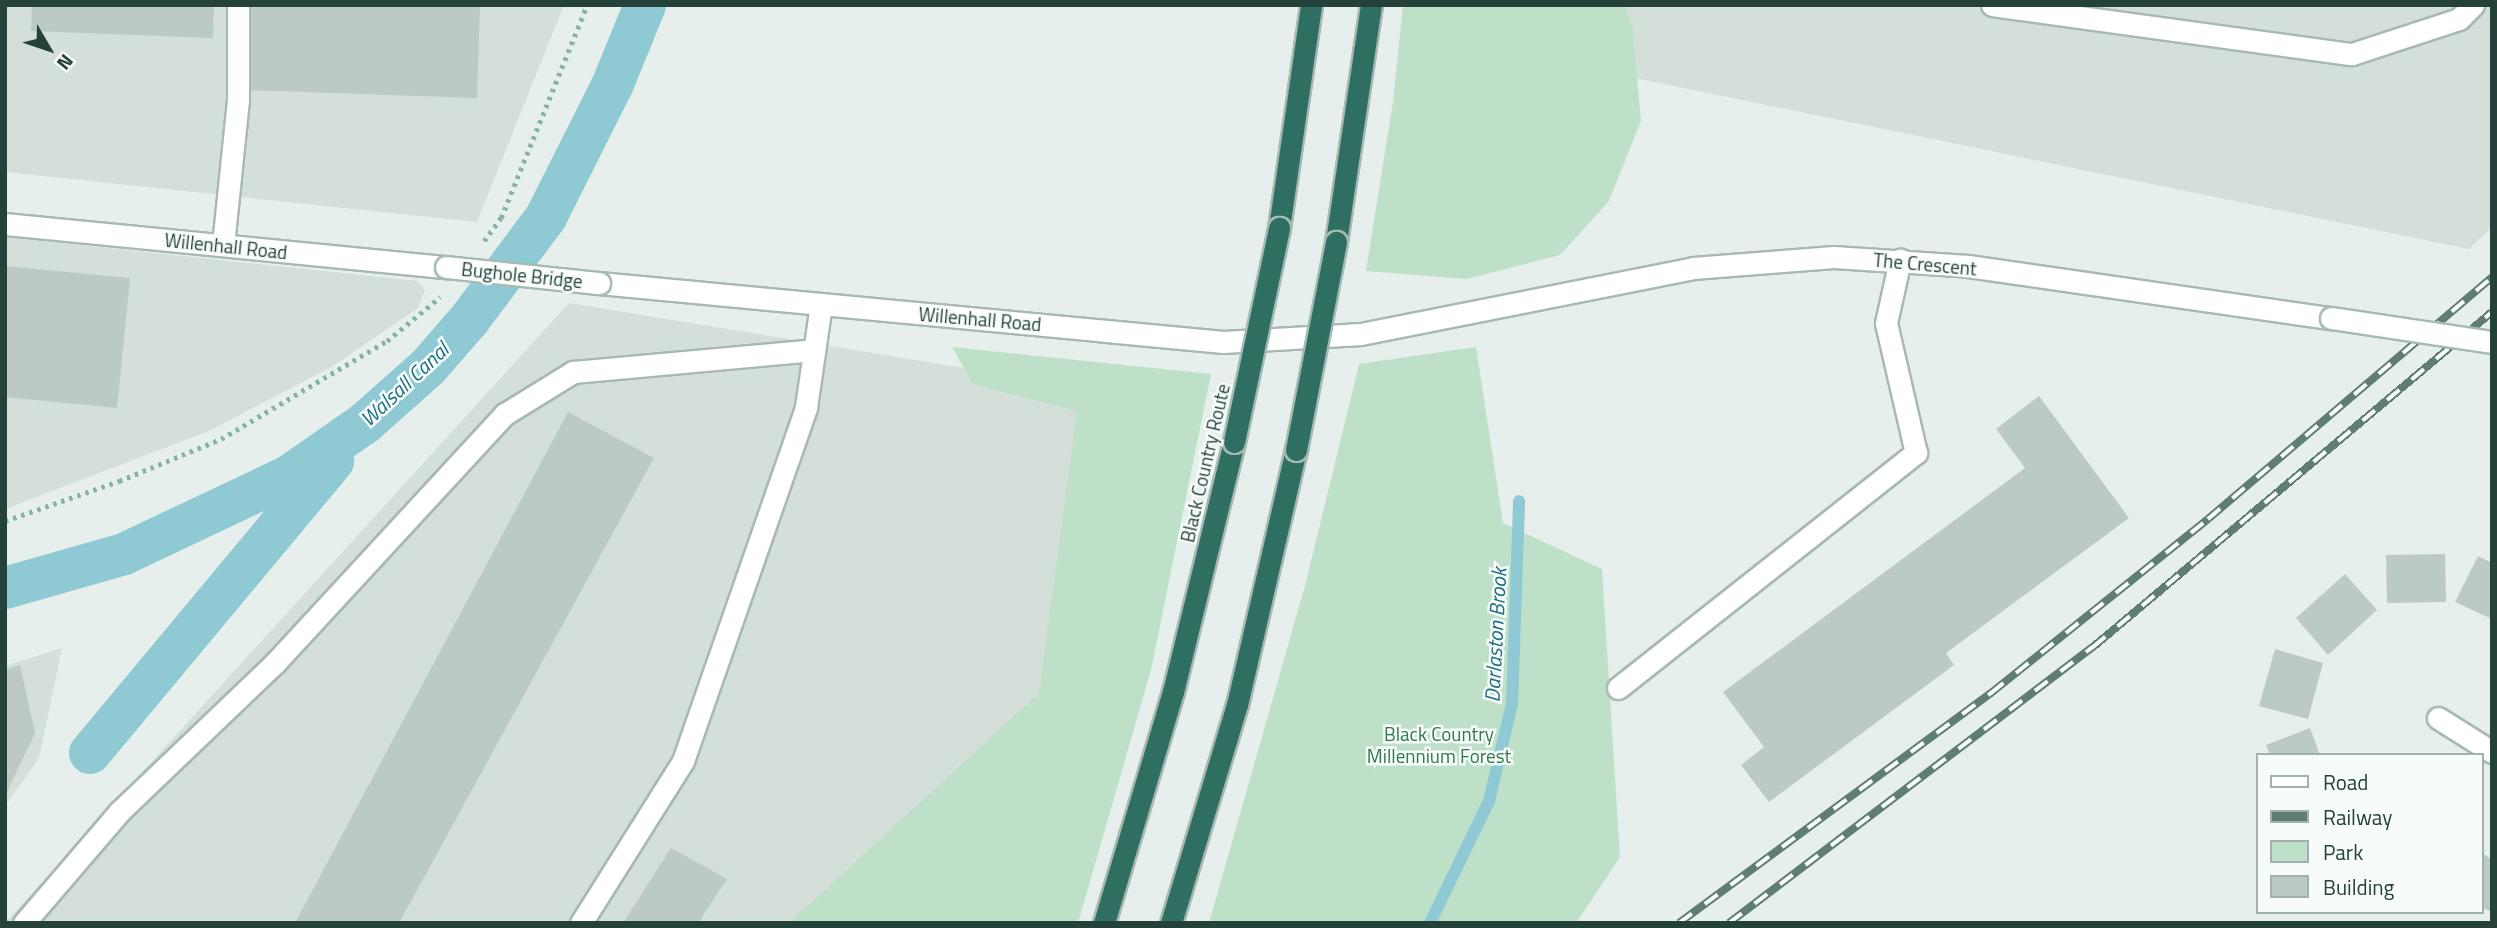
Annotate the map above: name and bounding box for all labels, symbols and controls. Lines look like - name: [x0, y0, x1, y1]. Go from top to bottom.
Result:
- north arrow: [14, 14, 84, 84]
- text: N: [50, 48, 81, 77]
- street label: Willenhall Road: [163, 228, 289, 264]
- street label: The Crescent: [1872, 248, 1978, 280]
- street label: Bughole Bridge: [460, 257, 584, 293]
- street label: Willenhall Road: [918, 302, 1042, 336]
- water label: Walsall Canal: [355, 337, 453, 431]
- street label: Black Country Route: [1176, 381, 1234, 545]
- water label: Darlaston Brook: [1479, 567, 1511, 703]
- park label: Black Country Millennium Forest: [1367, 723, 1511, 767]
- legend: [2256, 753, 2483, 914]
- text: Road: [2323, 766, 2368, 798]
- text: Railway: [2323, 801, 2392, 833]
- text: Park: [2323, 836, 2363, 868]
- text: Building: [2323, 871, 2394, 903]

